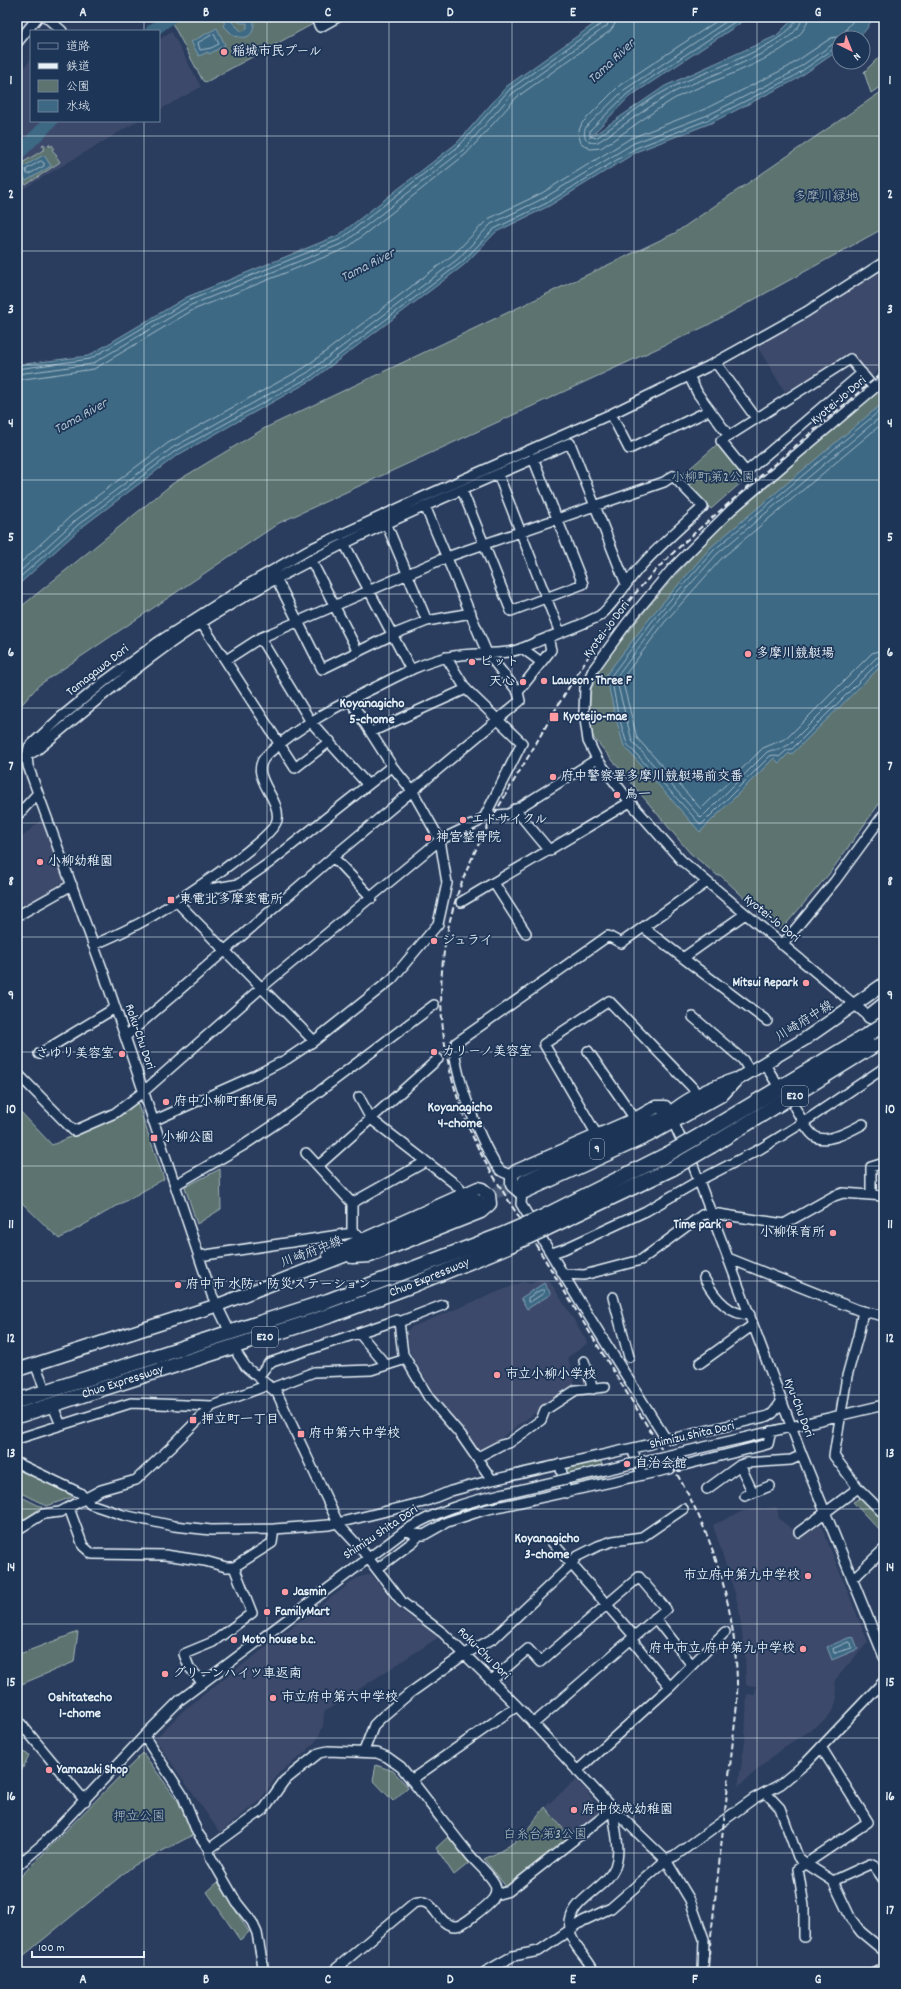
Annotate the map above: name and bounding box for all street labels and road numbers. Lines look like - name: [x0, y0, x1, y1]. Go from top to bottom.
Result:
- street label: Kyotei-Jo Dori: [807, 372, 871, 430]
- street label: Kyotei-Jo Dori: [579, 597, 635, 663]
- street label: Tamagawa Dori: [62, 640, 134, 702]
- street label: Kyotei-Jo Dori: [739, 890, 804, 948]
- street label: 川崎府中線: [772, 996, 838, 1047]
- street label: Roku-Chu Dori: [119, 1002, 159, 1073]
- road number: E20: [782, 1086, 808, 1106]
- road number: 9: [590, 1139, 604, 1159]
- street label: 川崎府中線: [278, 1232, 347, 1274]
- street label: Chuo Expressway: [387, 1253, 473, 1302]
- road number: E20: [252, 1327, 278, 1347]
- street label: Chuo Expressway: [79, 1360, 167, 1404]
- street label: Kyu-Chu Dori: [778, 1376, 818, 1441]
- street label: Shimizu Shita Dori: [648, 1417, 737, 1455]
- street label: Shimizu Shita Dori: [340, 1501, 423, 1565]
- street label: Roku-Chu Dori: [452, 1623, 514, 1685]

